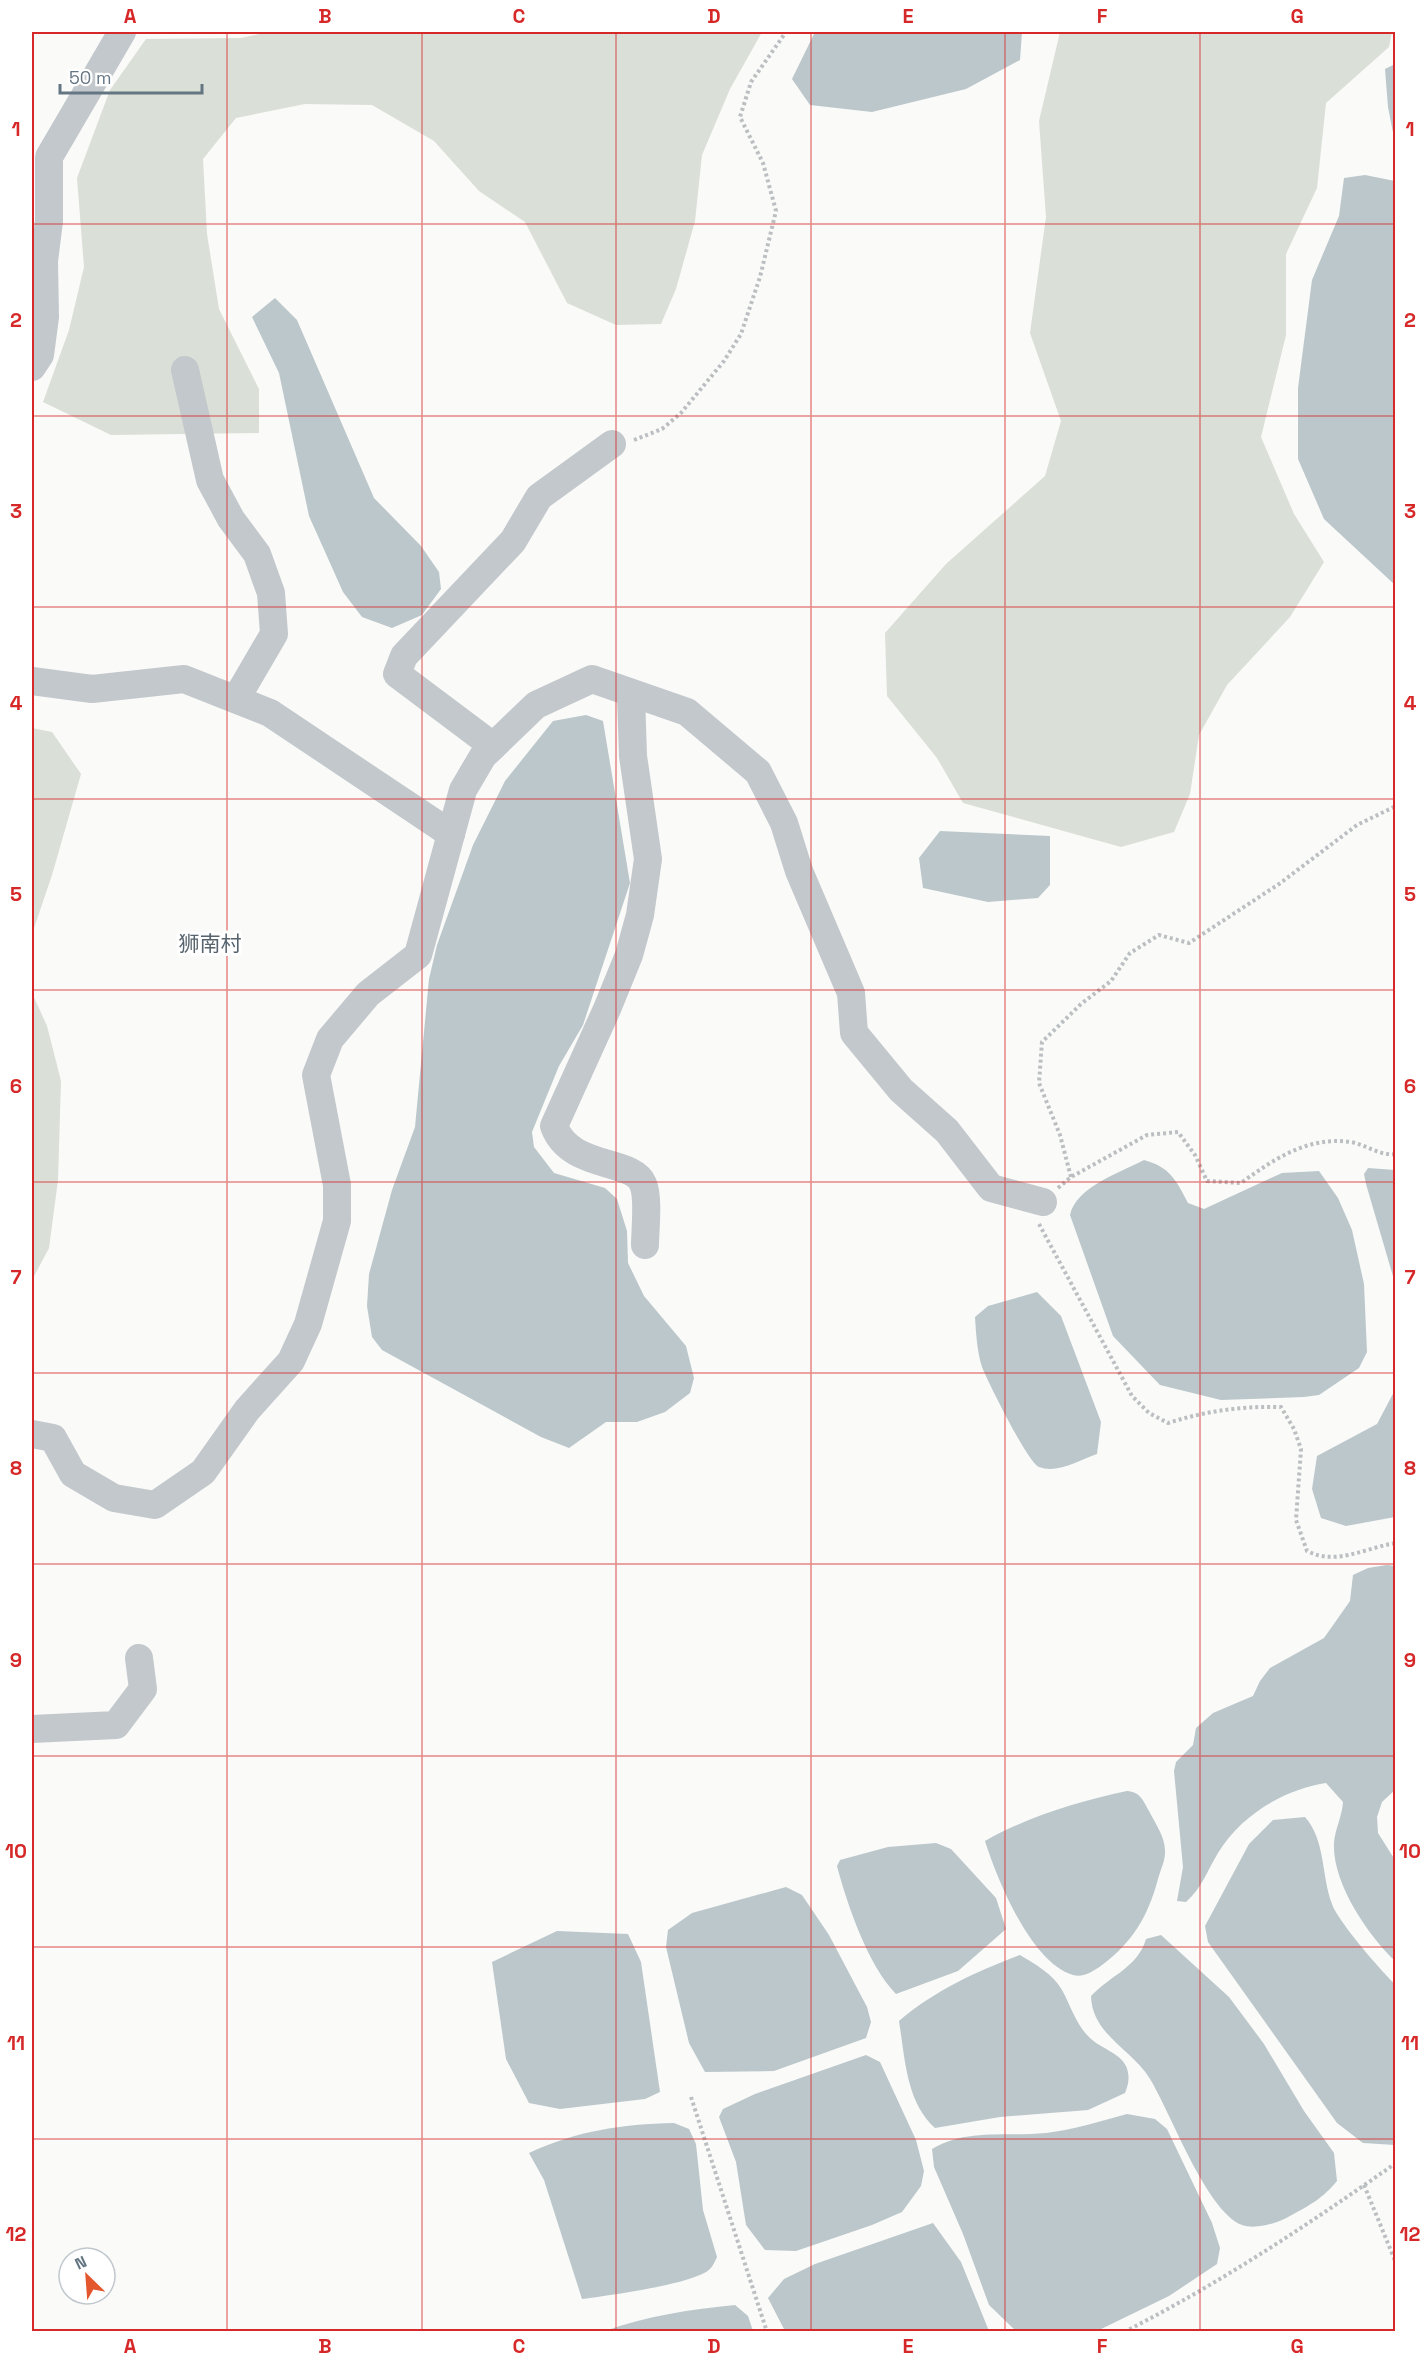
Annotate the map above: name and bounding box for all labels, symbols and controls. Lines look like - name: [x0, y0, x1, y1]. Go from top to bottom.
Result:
- text: A: [124, 3, 137, 29]
- text: B: [318, 3, 332, 29]
- text: C: [513, 3, 526, 29]
- text: D: [707, 3, 721, 29]
- text: E: [902, 3, 914, 29]
- text: F: [1097, 3, 1108, 29]
- text: G: [1290, 3, 1304, 29]
- scale bar: [60, 57, 202, 95]
- text: 50 m: [69, 66, 111, 89]
- text: 1: [11, 116, 21, 142]
- text: 1: [1405, 116, 1415, 142]
- text: 2: [10, 307, 22, 333]
- text: 2: [1404, 307, 1416, 333]
- text: 3: [10, 498, 22, 524]
- text: 3: [1404, 498, 1416, 524]
- text: 4: [10, 690, 23, 716]
- text: 4: [1404, 690, 1417, 716]
- text: 5: [10, 881, 22, 907]
- text: 5: [1404, 881, 1416, 907]
- district label: 狮南村: [179, 930, 242, 957]
- text: 6: [10, 1073, 22, 1099]
- text: 6: [1404, 1073, 1416, 1099]
- text: 7: [10, 1264, 22, 1290]
- text: 7: [1404, 1264, 1416, 1290]
- text: 8: [10, 1455, 22, 1481]
- text: 8: [1404, 1455, 1416, 1481]
- text: 9: [10, 1647, 22, 1673]
- text: 9: [1404, 1647, 1416, 1673]
- text: 10: [5, 1838, 27, 1864]
- text: 10: [1399, 1838, 1421, 1864]
- text: 11: [7, 2030, 25, 2056]
- text: 11: [1401, 2030, 1419, 2056]
- text: 12: [6, 2221, 27, 2247]
- text: 12: [1400, 2221, 1421, 2247]
- north arrow: [57, 2246, 117, 2306]
- text: N: [72, 2251, 90, 2275]
- text: A: [124, 2333, 137, 2359]
- text: B: [318, 2333, 332, 2359]
- text: C: [513, 2333, 526, 2359]
- text: D: [707, 2333, 721, 2359]
- text: E: [902, 2333, 914, 2359]
- text: F: [1097, 2333, 1108, 2359]
- text: G: [1290, 2333, 1304, 2359]

